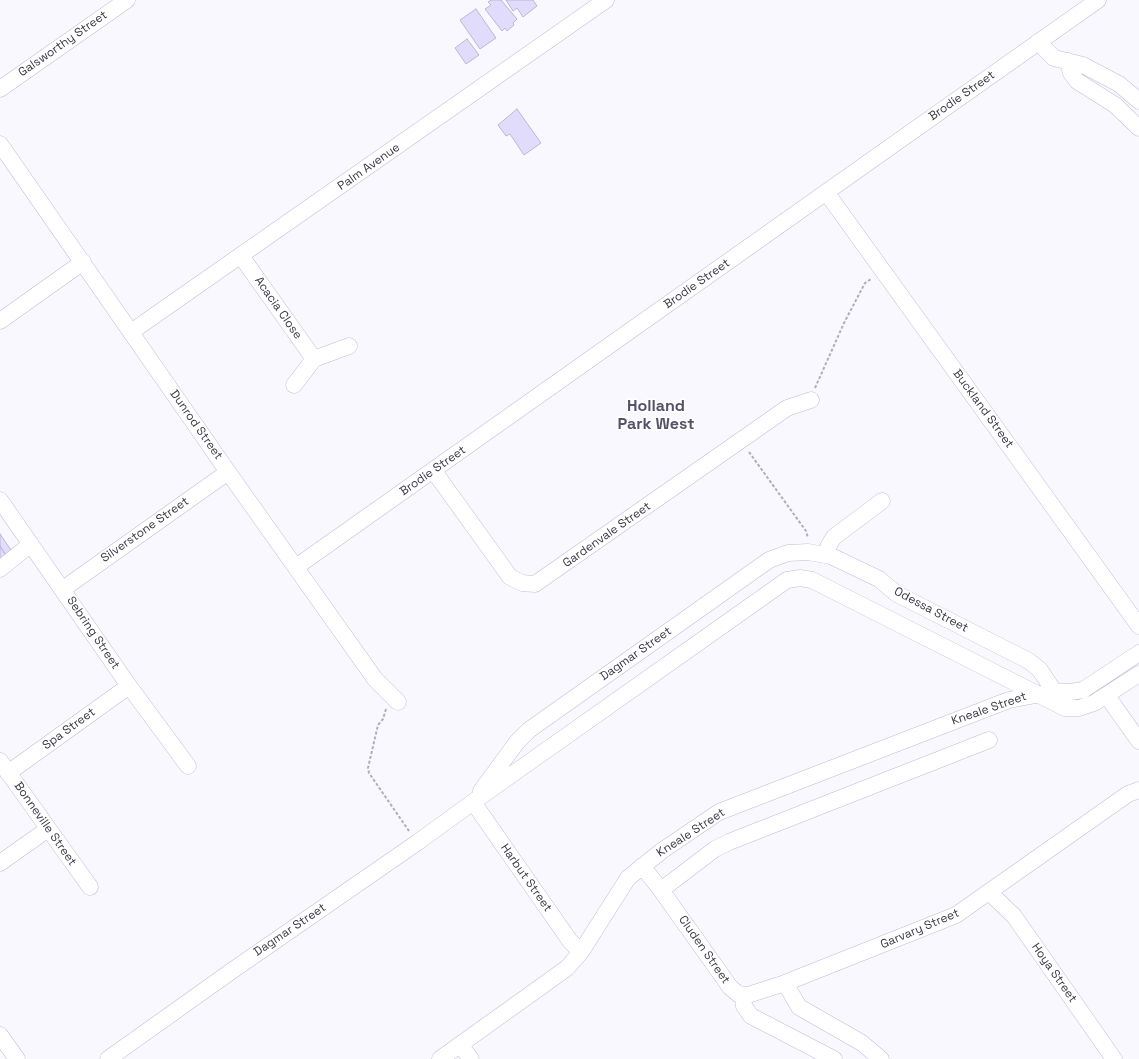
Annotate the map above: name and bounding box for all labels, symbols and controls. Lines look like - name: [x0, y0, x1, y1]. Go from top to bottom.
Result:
- street label: Galsworthy Street: [16, 8, 110, 80]
- street label: Brodie Street: [926, 68, 998, 124]
- street label: Palm Avenue: [335, 140, 403, 194]
- street label: Brodie Street: [661, 256, 733, 312]
- street label: Acacia Close: [251, 274, 305, 342]
- street label: Buckland Street: [950, 367, 1016, 451]
- street label: Dunrod Street: [167, 387, 225, 463]
- district label: Holland Park West: [617, 397, 695, 435]
- street label: Brodie Street: [397, 443, 469, 499]
- street label: Silverstone Street: [98, 494, 192, 566]
- street label: Gardenvale Street: [560, 499, 654, 571]
- street label: Odessa Street: [891, 584, 971, 636]
- street label: Sebring Street: [63, 594, 123, 672]
- street label: Dagmar Street: [598, 624, 674, 684]
- street label: Kneale Street: [950, 689, 1028, 729]
- street label: Spa Street: [40, 705, 98, 753]
- street label: Bonneville Street: [11, 779, 79, 869]
- street label: Kneale Street: [654, 806, 728, 860]
- street label: Harbut Street: [497, 841, 555, 915]
- street label: Dagmar Street: [251, 901, 329, 959]
- street label: Garvary Street: [878, 906, 962, 952]
- street label: Cluden Street: [675, 913, 733, 987]
- street label: Hoya Street: [1028, 940, 1080, 1006]

